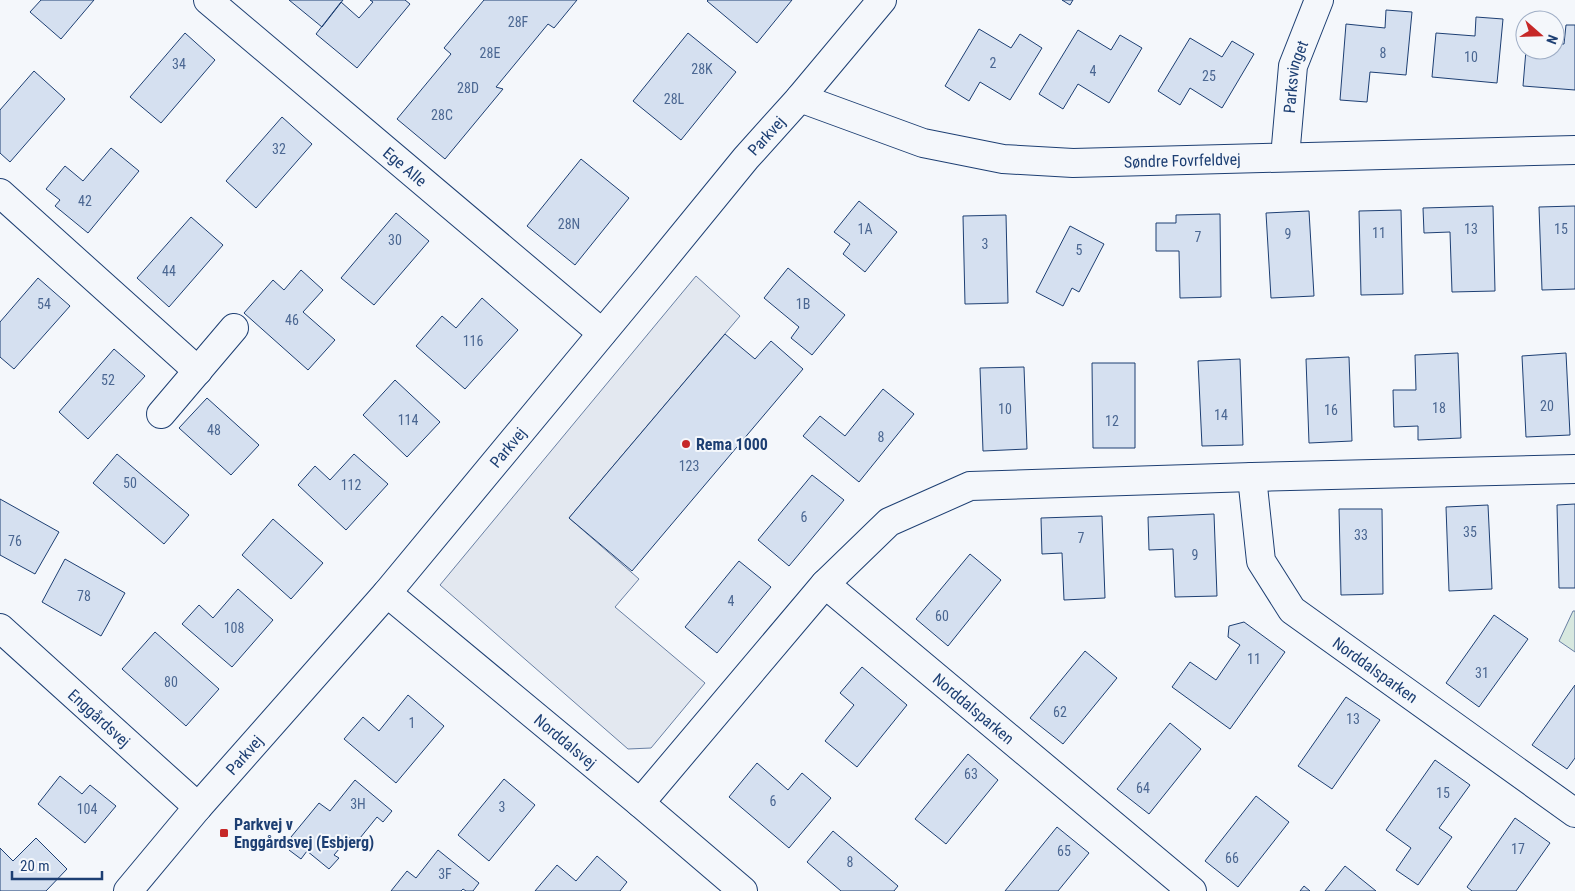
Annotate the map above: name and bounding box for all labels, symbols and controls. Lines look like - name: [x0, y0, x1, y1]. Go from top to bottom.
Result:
- north arrow: [1515, 10, 1565, 60]
- house number: 28F: [508, 14, 529, 30]
- text: N: [1543, 33, 1561, 46]
- street label: Parksvinget: [1280, 38, 1312, 114]
- house number: 28E: [480, 45, 500, 61]
- house number: 8: [1380, 45, 1387, 61]
- house number: 10: [1464, 49, 1478, 65]
- house number: 2: [990, 55, 997, 71]
- house number: 34: [172, 56, 186, 72]
- house number: 28K: [691, 61, 713, 77]
- house number: 4: [1090, 63, 1097, 79]
- house number: 25: [1202, 68, 1216, 84]
- house number: 28D: [457, 80, 479, 96]
- house number: 28L: [664, 91, 685, 107]
- house number: 28C: [431, 107, 453, 123]
- street label: Parkvej: [744, 112, 789, 160]
- house number: 32: [272, 141, 286, 157]
- street label: Ege Alle: [379, 143, 430, 191]
- street label: Søndre Fovrfeldvej: [1124, 150, 1241, 172]
- house number: 42: [78, 193, 92, 209]
- house number: 28N: [558, 216, 580, 232]
- house number: 1A: [858, 221, 872, 237]
- house number: 13: [1464, 221, 1478, 237]
- house number: 15: [1554, 221, 1568, 237]
- house number: 11: [1372, 225, 1386, 241]
- house number: 9: [1285, 226, 1291, 242]
- house number: 7: [1195, 229, 1202, 245]
- house number: 30: [388, 232, 402, 248]
- house number: 3: [982, 236, 988, 252]
- house number: 5: [1076, 242, 1083, 258]
- house number: 44: [162, 263, 176, 279]
- house number: 54: [37, 296, 51, 312]
- house number: 1B: [796, 296, 810, 312]
- house number: 46: [285, 312, 299, 328]
- house number: 116: [463, 333, 483, 349]
- house number: 52: [101, 372, 115, 388]
- house number: 20: [1540, 398, 1554, 414]
- house number: 18: [1432, 400, 1446, 416]
- house number: 10: [998, 401, 1012, 417]
- house number: 16: [1324, 402, 1338, 418]
- house number: 14: [1214, 407, 1228, 423]
- house number: 114: [398, 412, 418, 428]
- house number: 12: [1105, 413, 1119, 429]
- house number: 48: [207, 422, 221, 438]
- street label: Parkvej: [486, 424, 530, 472]
- house number: 8: [878, 429, 885, 445]
- place label: Rema 1000: [696, 435, 768, 454]
- marker: Rema 1000: [680, 438, 692, 450]
- house number: 123: [679, 458, 699, 474]
- house number: 50: [123, 475, 137, 491]
- house number: 112: [341, 477, 361, 493]
- house number: 6: [801, 509, 808, 525]
- house number: 35: [1463, 524, 1477, 540]
- house number: 33: [1354, 527, 1368, 543]
- house number: 7: [1078, 530, 1085, 546]
- house number: 76: [8, 533, 22, 549]
- house number: 9: [1192, 547, 1198, 563]
- house number: 78: [77, 588, 91, 604]
- house number: 4: [728, 593, 735, 609]
- house number: 60: [935, 608, 949, 624]
- house number: 108: [224, 620, 244, 636]
- street label: Norddalsparken: [1329, 633, 1421, 707]
- house number: 11: [1247, 651, 1261, 667]
- house number: 31: [1475, 665, 1489, 681]
- street label: Norddalsparken: [929, 670, 1018, 748]
- house number: 80: [164, 674, 178, 690]
- street label: Enggårdsvej: [64, 685, 134, 751]
- house number: 62: [1053, 704, 1067, 720]
- street label: Norddalsvej: [530, 710, 600, 773]
- house number: 13: [1346, 711, 1360, 727]
- house number: 1: [409, 715, 415, 731]
- street label: Parkvej: [222, 731, 267, 779]
- house number: 63: [964, 766, 978, 782]
- house number: 64: [1136, 780, 1150, 796]
- house number: 15: [1436, 785, 1450, 801]
- house number: 6: [770, 793, 777, 809]
- house number: 3H: [350, 796, 366, 812]
- house number: 3: [499, 799, 505, 815]
- house number: 104: [77, 801, 97, 817]
- place label: Parkvej v Enggårdsvej (Esbjerg): [234, 815, 374, 852]
- marker: Parkvej v Enggårdsvej (Esbjerg): [218, 827, 230, 839]
- house number: 17: [1511, 841, 1525, 857]
- house number: 65: [1057, 843, 1071, 859]
- scale bar: [12, 848, 102, 880]
- house number: 66: [1225, 850, 1239, 866]
- house number: 8: [847, 854, 854, 870]
- text: 20 m: [20, 857, 50, 875]
- house number: 3F: [438, 866, 452, 882]

